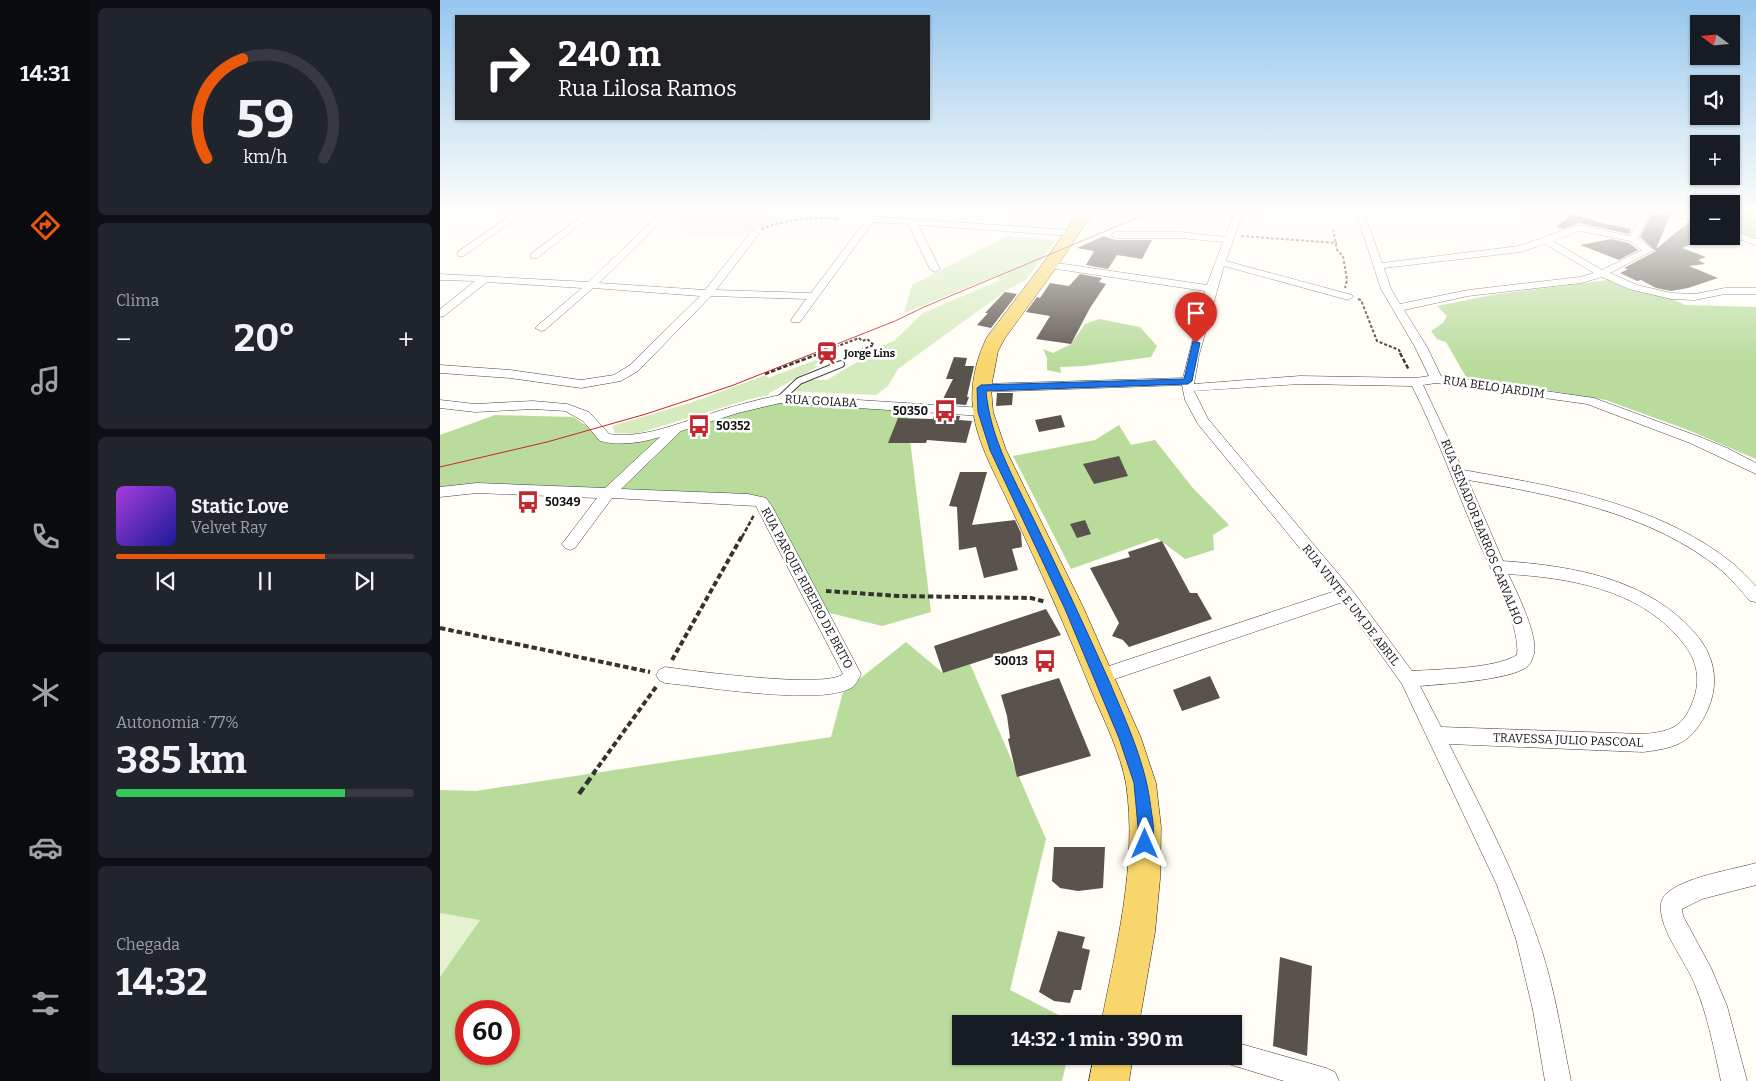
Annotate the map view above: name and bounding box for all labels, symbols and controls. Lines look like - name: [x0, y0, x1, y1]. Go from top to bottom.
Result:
- north arrow: [1690, 15, 1740, 65]
- map controls: [1690, 15, 1740, 245]
- text: 240 m: [558, 33, 661, 75]
- icon: right: [475, 35, 540, 100]
- text: 14:31: [20, 60, 70, 87]
- text: Rua Lilosa Ramos: [558, 75, 737, 102]
- button: sound: [1690, 75, 1740, 125]
- text: 59: [236, 88, 294, 151]
- button: +: [1690, 135, 1740, 185]
- text: km/h: [243, 146, 287, 168]
- button: −: [1690, 195, 1740, 245]
- icon: directions: [28, 208, 63, 243]
- text: Clima: [116, 291, 159, 310]
- pin: [1175, 292, 1217, 343]
- icon: arrive: [1182, 299, 1210, 327]
- text: 20°: [234, 315, 296, 361]
- text: −: [116, 323, 131, 356]
- text: +: [398, 323, 414, 356]
- station icon: Jorge Lins: [814, 340, 840, 366]
- place label: Jorge Lins: [843, 347, 896, 360]
- icon: music: [28, 363, 63, 398]
- street label: RUA BELO JARDIM: [1442, 373, 1546, 401]
- street label: RUA GOIABA: [784, 392, 858, 410]
- bus stop icon: 50350: [932, 398, 958, 424]
- place label: 50350: [893, 404, 928, 418]
- bus stop icon: 50352: [686, 413, 712, 439]
- place label: 50352: [716, 419, 751, 433]
- street label: RUA SENADOR BARROS CARVALHO: [1438, 437, 1526, 627]
- bus stop icon: 50349: [515, 489, 541, 515]
- text: Static Love: [191, 495, 289, 518]
- place label: 50349: [545, 495, 581, 509]
- street label: RUA PARQUE RIBEIRO DE BRITO: [758, 505, 856, 671]
- text: Velvet Ray: [191, 518, 267, 537]
- icon: phone: [28, 519, 63, 554]
- street label: RUA VINTE E UM DE ABRIL: [1299, 542, 1403, 669]
- icon: previous: [152, 567, 180, 595]
- icon: pause: [251, 567, 279, 595]
- icon: next: [350, 567, 378, 595]
- bus stop icon: 50013: [1032, 648, 1058, 674]
- place label: 50013: [994, 654, 1028, 668]
- icon: climate: [28, 675, 63, 710]
- text: Autonomia · 77%: [116, 713, 239, 732]
- street label: TRAVESSA JULIO PASCOAL: [1493, 730, 1644, 750]
- text: 385 km: [116, 737, 247, 783]
- position arrow: [1118, 817, 1170, 869]
- icon: car: [28, 830, 63, 865]
- text: Chegada: [116, 935, 180, 954]
- text: 14:32: [116, 959, 208, 1005]
- icon: filters: [28, 986, 63, 1021]
- speed limit sign: 60: [455, 1000, 520, 1065]
- text: 14:32 · 1 min · 390 m: [1011, 1028, 1183, 1051]

